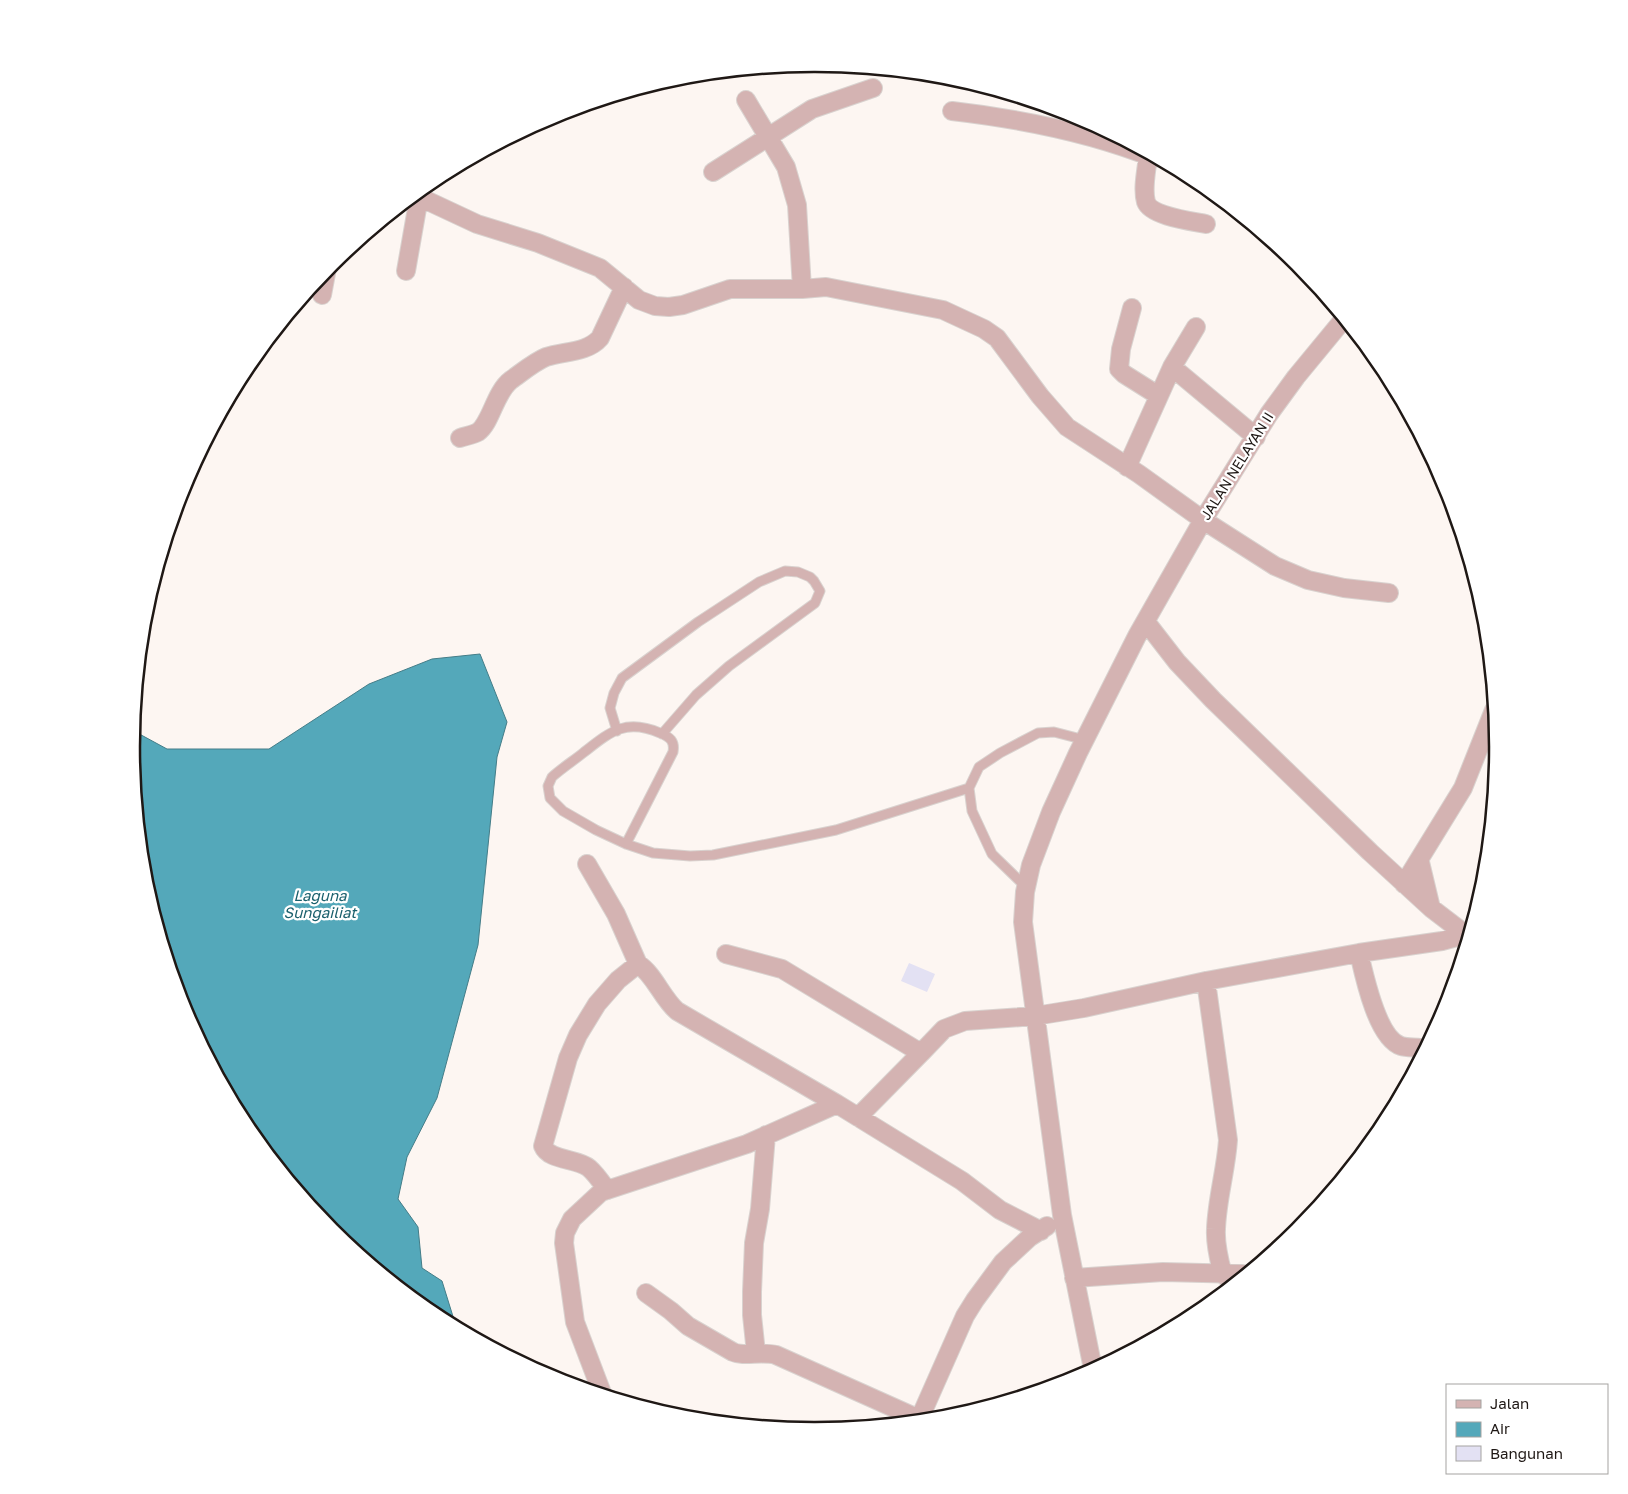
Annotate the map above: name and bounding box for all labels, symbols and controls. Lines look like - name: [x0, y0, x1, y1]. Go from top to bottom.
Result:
- street label: JALAN NELAYAN II: [1196, 409, 1277, 523]
- water label: Laguna Sungailiat: [284, 886, 358, 922]
- legend: [1446, 1384, 1608, 1474]
- text: Jalan: [1490, 1394, 1529, 1412]
- text: Air: [1490, 1419, 1510, 1437]
- text: Bangunan: [1490, 1444, 1563, 1462]

